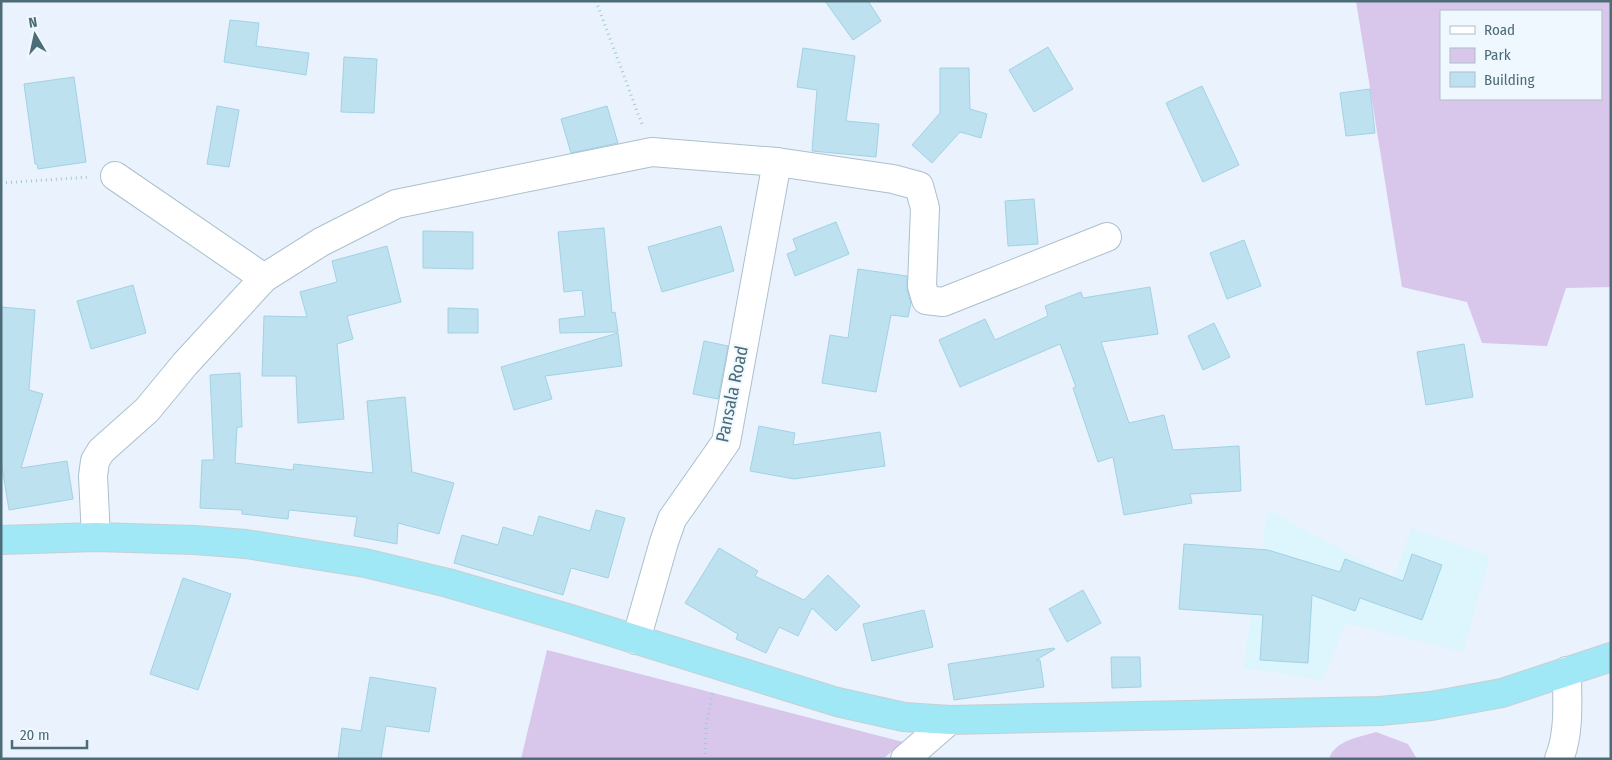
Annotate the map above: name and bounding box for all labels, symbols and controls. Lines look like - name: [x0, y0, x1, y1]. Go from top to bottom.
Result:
- north arrow: [10, 10, 60, 60]
- legend: [1440, 10, 1602, 100]
- text: N: [28, 14, 39, 32]
- text: Road: [1484, 21, 1515, 39]
- text: Park: [1484, 46, 1511, 64]
- text: Building: [1484, 71, 1535, 89]
- street label: Pansala Road: [711, 344, 753, 444]
- scale bar: [12, 718, 88, 750]
- text: 20 m: [20, 726, 50, 744]

